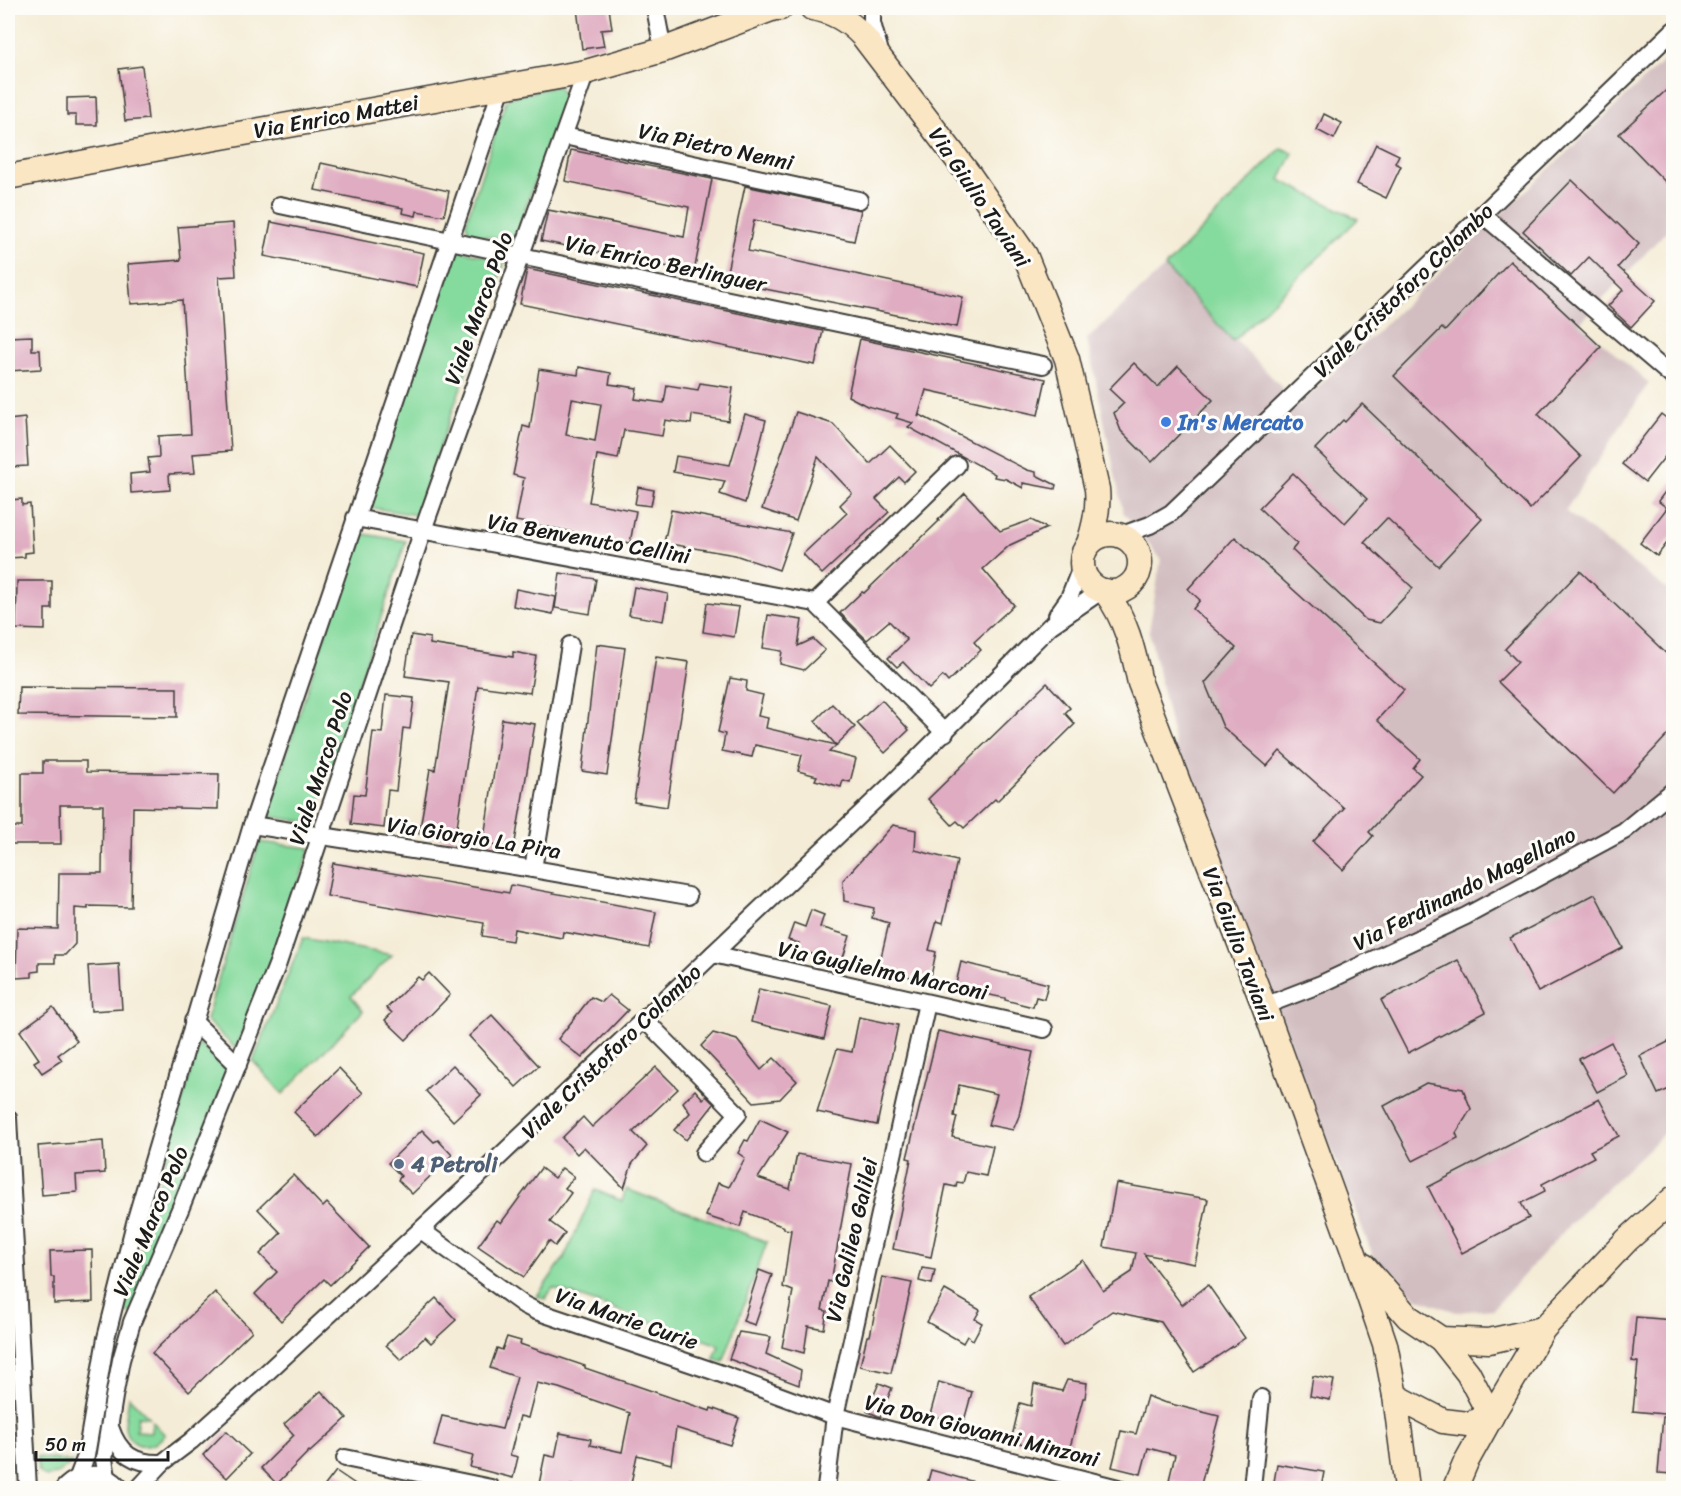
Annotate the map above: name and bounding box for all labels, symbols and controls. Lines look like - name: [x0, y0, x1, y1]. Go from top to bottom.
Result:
- street label: Via Enrico Mattei: [251, 83, 423, 150]
- street label: Via Pietro Nenni: [635, 111, 798, 182]
- street label: Via Giulio Taviani: [918, 119, 1042, 277]
- street label: Viale Cristoforo Colombo: [1304, 193, 1503, 388]
- street label: Via Enrico Berlinguer: [562, 223, 772, 304]
- street label: Viale Marco Polo: [433, 226, 524, 390]
- place label: In's Mercato: [1177, 403, 1304, 442]
- marker: In's Mercato: [1159, 415, 1173, 429]
- street label: Via Benvenuto Cellini: [484, 501, 694, 576]
- street label: Viale Marco Polo: [277, 686, 364, 850]
- street label: Via Giorgio La Pira: [384, 804, 564, 870]
- street label: Via Ferdinando Magellano: [1346, 815, 1583, 962]
- street label: Via Giulio Taviani: [1191, 861, 1286, 1028]
- street label: Via Guglielmo Marconi: [774, 929, 993, 1012]
- street label: Viale Cristoforo Colombo: [512, 954, 711, 1149]
- street label: Viale Marco Polo: [101, 1140, 200, 1303]
- place label: 4 Petroli: [410, 1145, 498, 1184]
- street label: Via Galileo Galilei: [814, 1153, 890, 1326]
- marker: 4 Petroli: [392, 1157, 406, 1171]
- street label: Via Marie Curie: [550, 1276, 704, 1361]
- street label: Via Don Giovanni Minzoni: [860, 1382, 1104, 1479]
- scale bar: [36, 1424, 168, 1462]
- text: 50 m: [45, 1429, 86, 1461]

